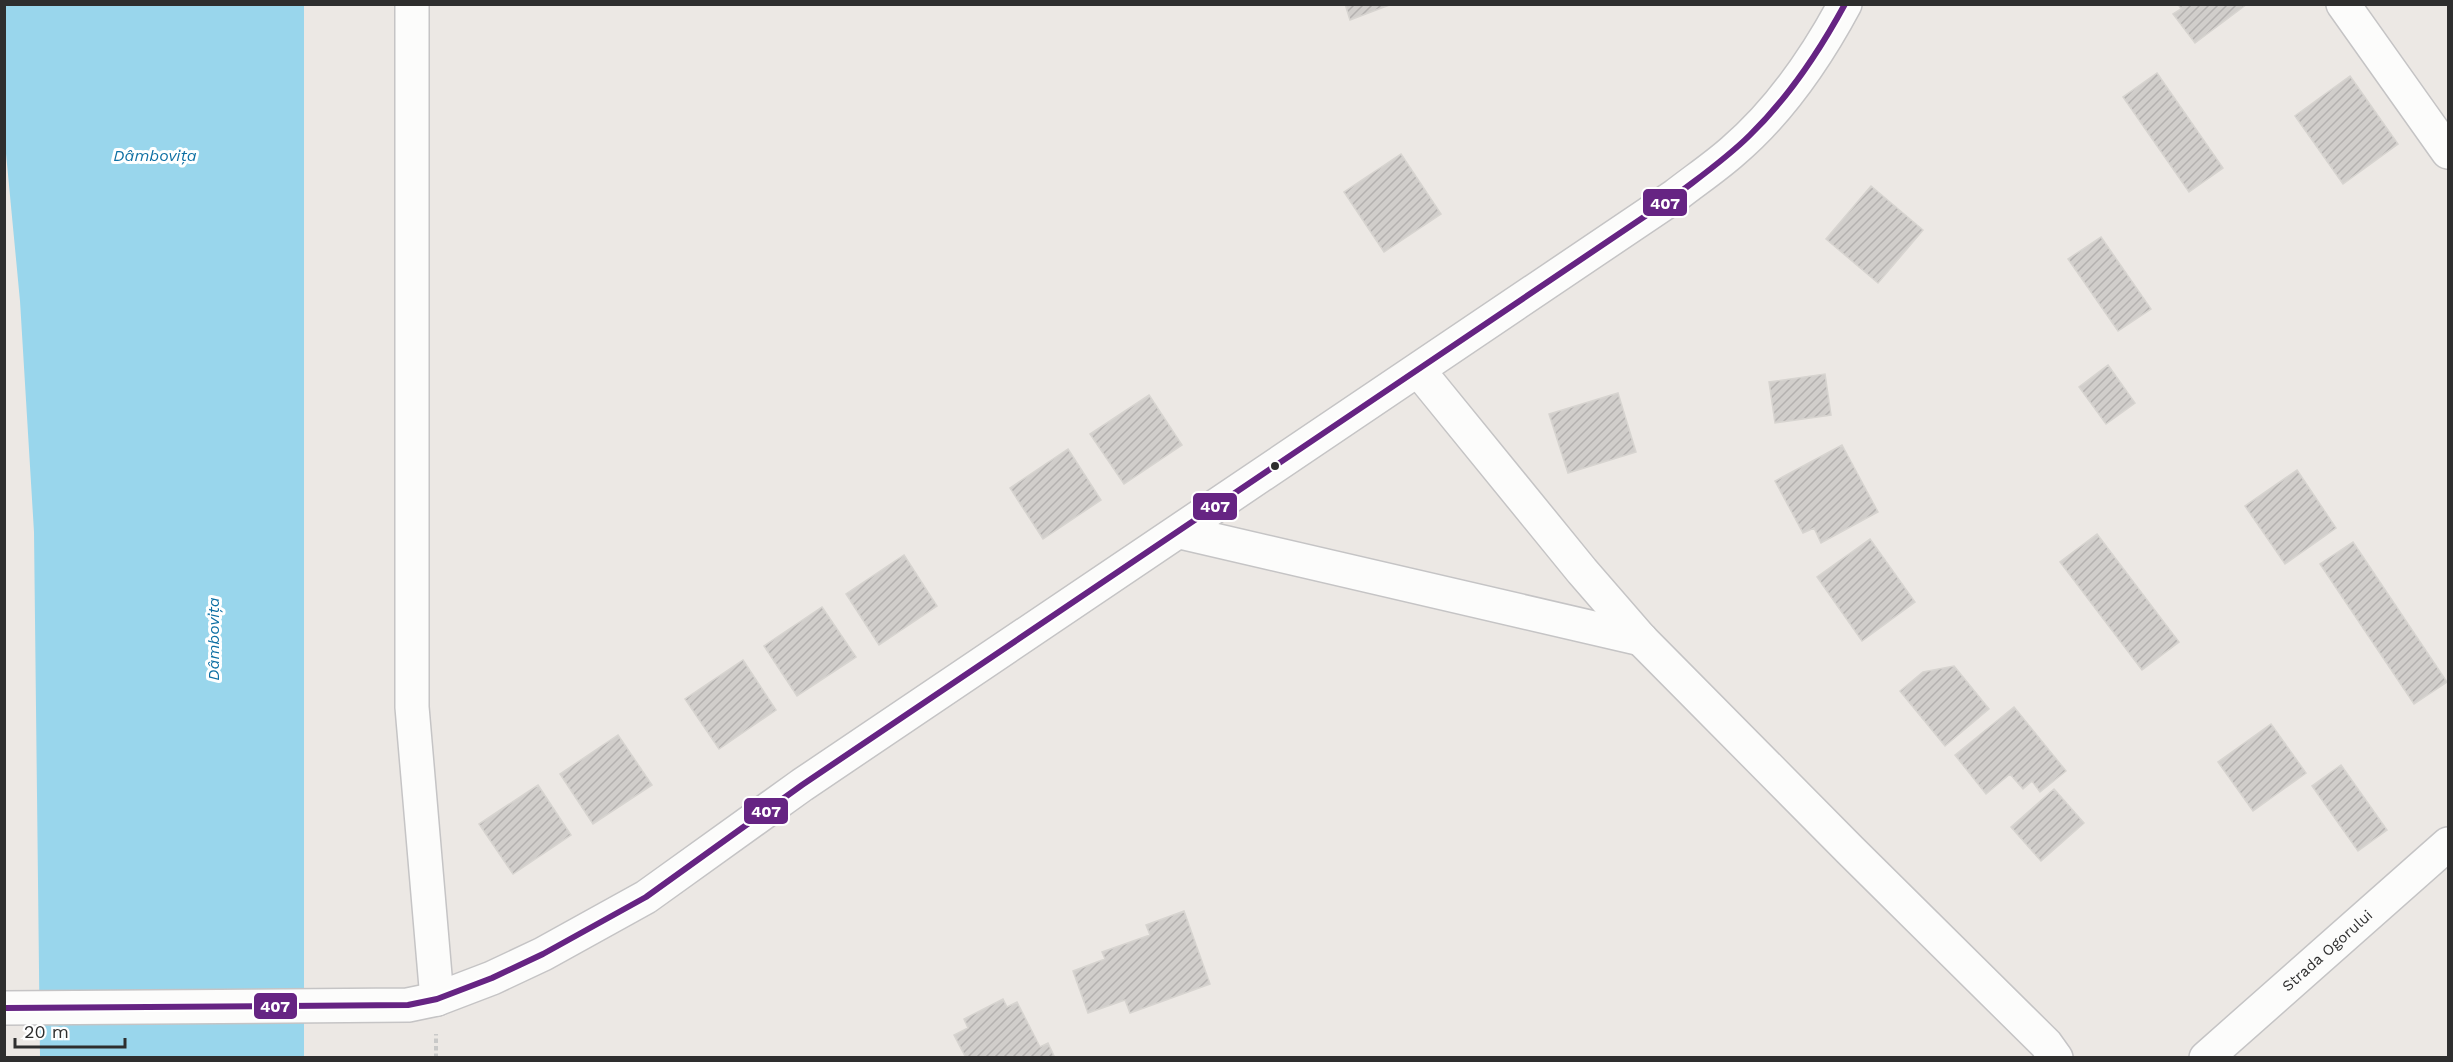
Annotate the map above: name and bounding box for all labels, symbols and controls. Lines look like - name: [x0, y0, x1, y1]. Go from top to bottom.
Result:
- water label: Dâmbovița: [113, 146, 197, 165]
- line badge: 407: [1642, 188, 1688, 217]
- text: 407: [1650, 194, 1680, 213]
- unlabelled marker: [1269, 460, 1281, 472]
- line badge: 407: [1192, 492, 1238, 521]
- text: 407: [1200, 497, 1230, 516]
- water label: Dâmbovița: [204, 597, 223, 681]
- line badge: 407: [743, 797, 789, 825]
- text: 407: [751, 802, 781, 821]
- street label: Strada Ogorului: [2279, 906, 2376, 995]
- line badge: 407: [253, 992, 298, 1020]
- text: 407: [260, 997, 290, 1016]
- scale bar: [15, 1011, 124, 1049]
- text: 20 m: [24, 1021, 69, 1042]

